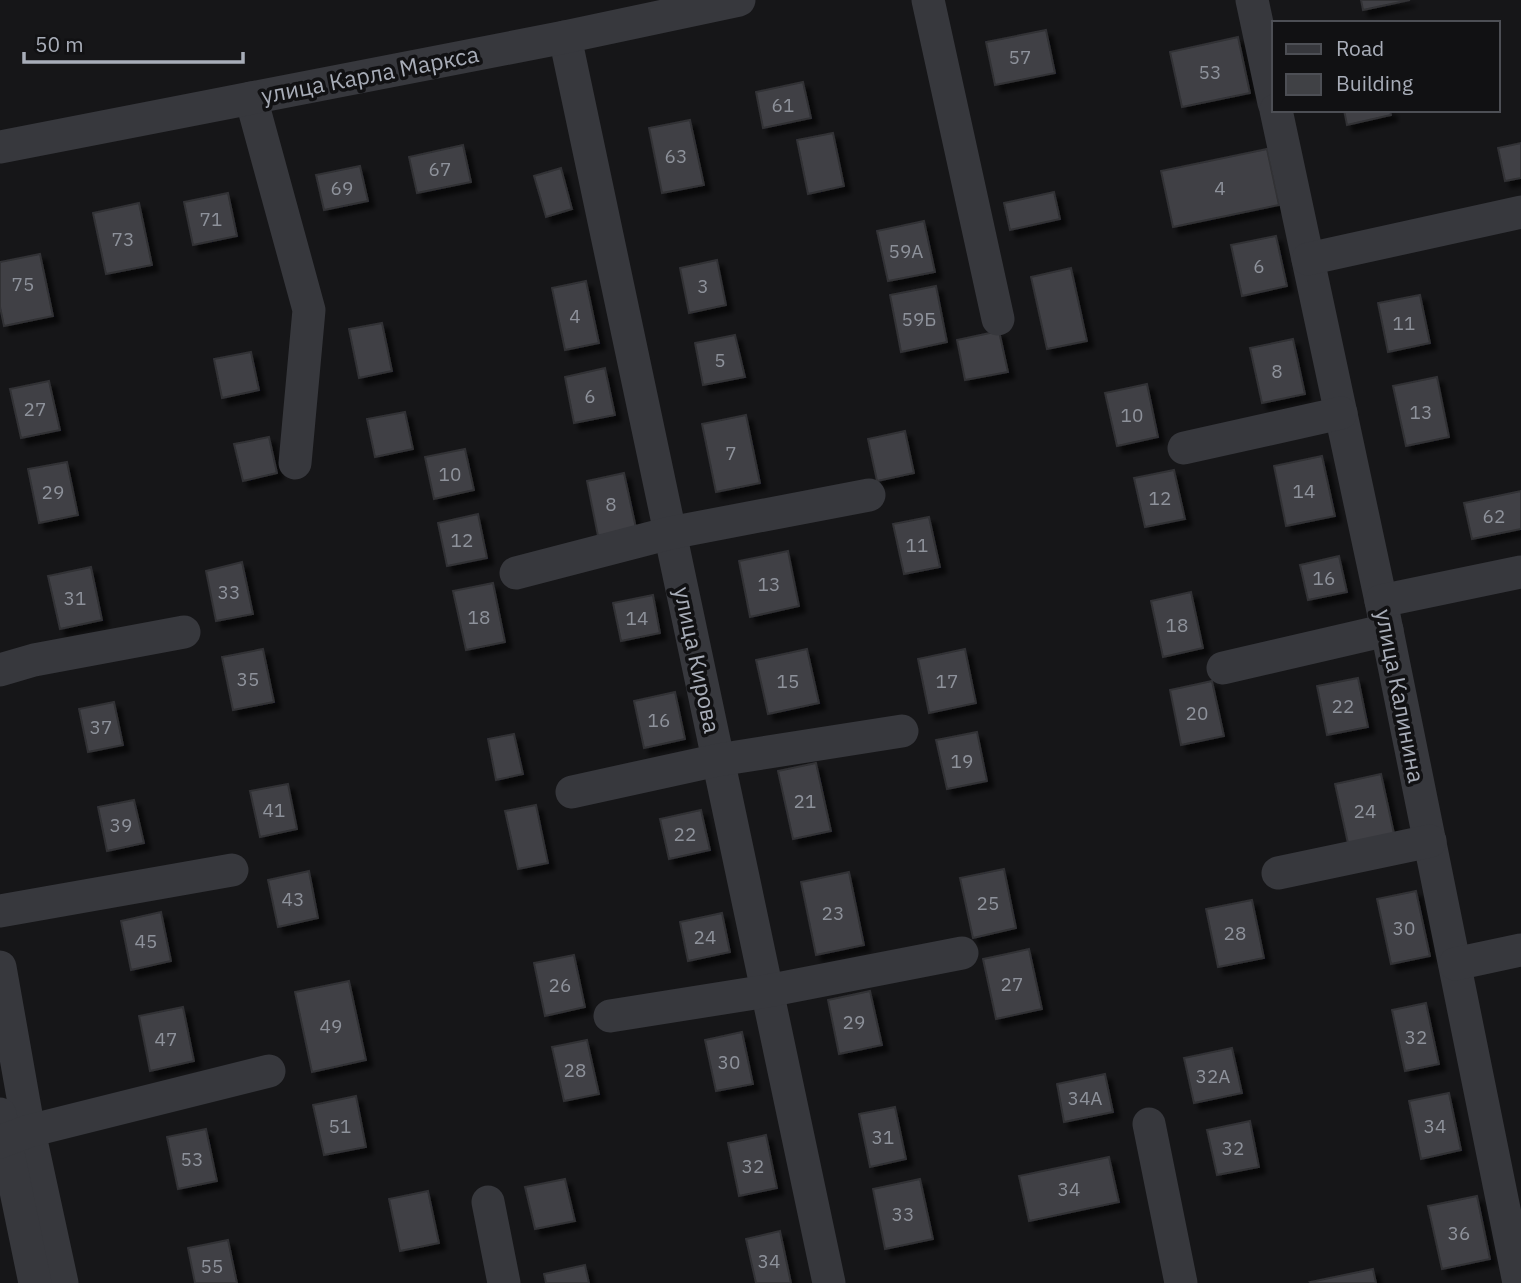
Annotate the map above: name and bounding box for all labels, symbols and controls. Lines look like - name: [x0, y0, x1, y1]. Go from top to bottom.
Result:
- scale bar: [24, 21, 243, 65]
- legend: [1272, 21, 1500, 112]
- text: 50 m: [35, 30, 84, 58]
- text: Road: [1336, 34, 1384, 62]
- street label: улица Карла Маркса: [258, 38, 481, 110]
- house number: 57: [1009, 45, 1031, 69]
- house number: 53: [1199, 60, 1221, 84]
- text: Building: [1336, 69, 1413, 97]
- house number: 61: [772, 93, 794, 117]
- house number: 63: [665, 144, 687, 168]
- house number: 67: [429, 157, 451, 181]
- house number: 69: [331, 176, 353, 200]
- house number: 4: [1214, 176, 1226, 200]
- house number: 71: [200, 207, 222, 231]
- house number: 73: [112, 227, 134, 251]
- house number: 59А: [889, 239, 923, 263]
- house number: 6: [1253, 254, 1265, 278]
- house number: 75: [12, 272, 34, 296]
- house number: 3: [697, 274, 709, 298]
- house number: 4: [569, 304, 581, 328]
- house number: 59Б: [902, 307, 936, 331]
- house number: 11: [1393, 311, 1415, 335]
- house number: 5: [714, 348, 726, 372]
- house number: 8: [1271, 359, 1283, 383]
- house number: 6: [584, 384, 596, 408]
- house number: 27: [24, 397, 46, 421]
- house number: 13: [1410, 400, 1432, 424]
- house number: 10: [1121, 403, 1143, 427]
- house number: 7: [725, 441, 737, 465]
- house number: 10: [439, 462, 461, 486]
- house number: 14: [1293, 479, 1315, 503]
- house number: 29: [42, 480, 64, 504]
- house number: 12: [1149, 486, 1171, 510]
- house number: 8: [605, 492, 617, 516]
- house number: 62: [1483, 504, 1505, 528]
- house number: 12: [451, 528, 473, 552]
- house number: 11: [906, 533, 928, 557]
- house number: 16: [1313, 566, 1335, 590]
- house number: 13: [758, 572, 780, 596]
- house number: 33: [218, 580, 240, 604]
- street label: улица Кирова: [668, 584, 728, 736]
- house number: 31: [64, 586, 86, 610]
- house number: 18: [468, 605, 490, 629]
- house number: 14: [626, 606, 648, 630]
- street label: улица Калинина: [1369, 606, 1433, 785]
- house number: 18: [1166, 613, 1188, 637]
- house number: 35: [237, 667, 259, 691]
- house number: 15: [777, 669, 799, 693]
- house number: 17: [936, 669, 958, 693]
- house number: 22: [1332, 694, 1354, 718]
- house number: 20: [1186, 701, 1208, 725]
- house number: 16: [648, 708, 670, 732]
- house number: 37: [90, 715, 112, 739]
- house number: 19: [951, 749, 973, 773]
- house number: 21: [794, 789, 816, 813]
- house number: 41: [263, 798, 285, 822]
- house number: 24: [1354, 799, 1376, 823]
- house number: 39: [110, 813, 132, 837]
- house number: 22: [674, 822, 696, 846]
- house number: 43: [282, 887, 304, 911]
- house number: 25: [977, 891, 999, 915]
- house number: 23: [822, 901, 844, 925]
- house number: 30: [1393, 916, 1415, 940]
- house number: 28: [1224, 921, 1246, 945]
- house number: 24: [694, 925, 716, 949]
- house number: 45: [135, 929, 157, 953]
- house number: 27: [1001, 972, 1023, 996]
- house number: 26: [549, 973, 571, 997]
- house number: 29: [843, 1010, 865, 1034]
- house number: 49: [320, 1014, 342, 1038]
- house number: 32: [1405, 1025, 1427, 1049]
- house number: 47: [155, 1027, 177, 1051]
- house number: 30: [718, 1050, 740, 1074]
- house number: 28: [564, 1058, 586, 1082]
- house number: 32А: [1196, 1064, 1230, 1088]
- house number: 34А: [1068, 1086, 1102, 1110]
- house number: 51: [329, 1114, 351, 1138]
- house number: 34: [1424, 1114, 1446, 1138]
- house number: 31: [872, 1125, 894, 1149]
- house number: 32: [1222, 1136, 1244, 1160]
- house number: 53: [181, 1147, 203, 1171]
- house number: 32: [742, 1154, 764, 1178]
- house number: 34: [1058, 1177, 1080, 1201]
- house number: 33: [892, 1202, 914, 1226]
- house number: 36: [1448, 1221, 1470, 1245]
- house number: 34: [758, 1249, 780, 1273]
- house number: 55: [201, 1254, 223, 1278]

